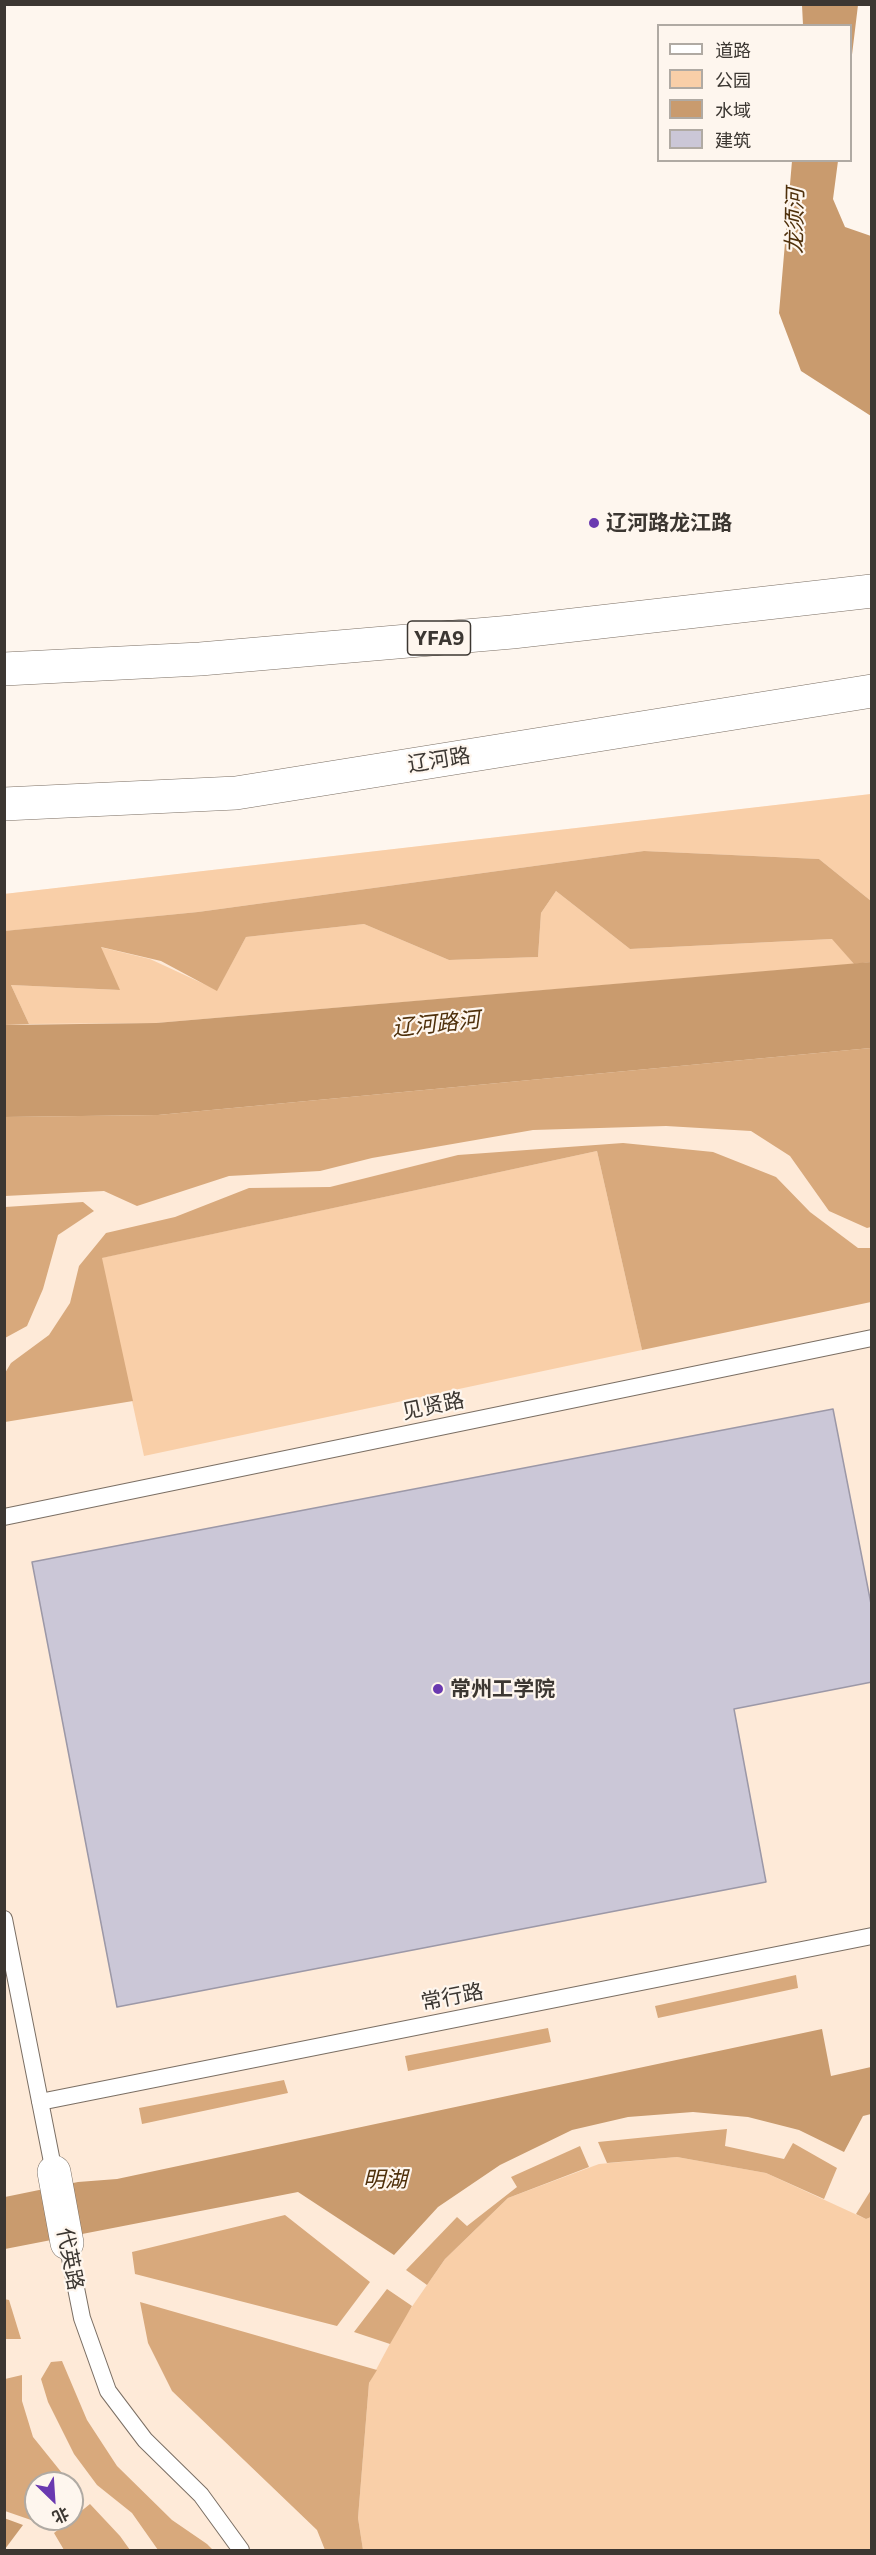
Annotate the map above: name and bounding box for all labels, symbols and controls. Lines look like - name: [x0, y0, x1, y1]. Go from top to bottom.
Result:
- legend: [657, 24, 852, 162]
- text: 道路: [715, 39, 751, 61]
- text: 公园: [715, 69, 751, 91]
- text: 水域: [715, 99, 751, 121]
- text: 建筑: [715, 129, 751, 151]
- water label: 龙须河: [781, 188, 809, 254]
- place label: 辽河路龙江路: [606, 510, 732, 536]
- marker: 辽河路龙江路: [587, 516, 601, 530]
- road number: YFA9: [408, 621, 470, 655]
- street label: 辽河路: [406, 743, 472, 777]
- water label: 辽河路河: [391, 1006, 481, 1042]
- street label: 见贤路: [400, 1387, 466, 1425]
- place label: 常州工学院: [450, 1676, 555, 1702]
- marker: 常州工学院: [431, 1682, 445, 1696]
- street label: 常行路: [419, 1979, 485, 2015]
- water label: 明湖: [363, 2167, 407, 2193]
- street label: 代英路: [52, 2226, 88, 2292]
- north arrow: [24, 2471, 84, 2531]
- text: 北: [50, 2504, 72, 2528]

